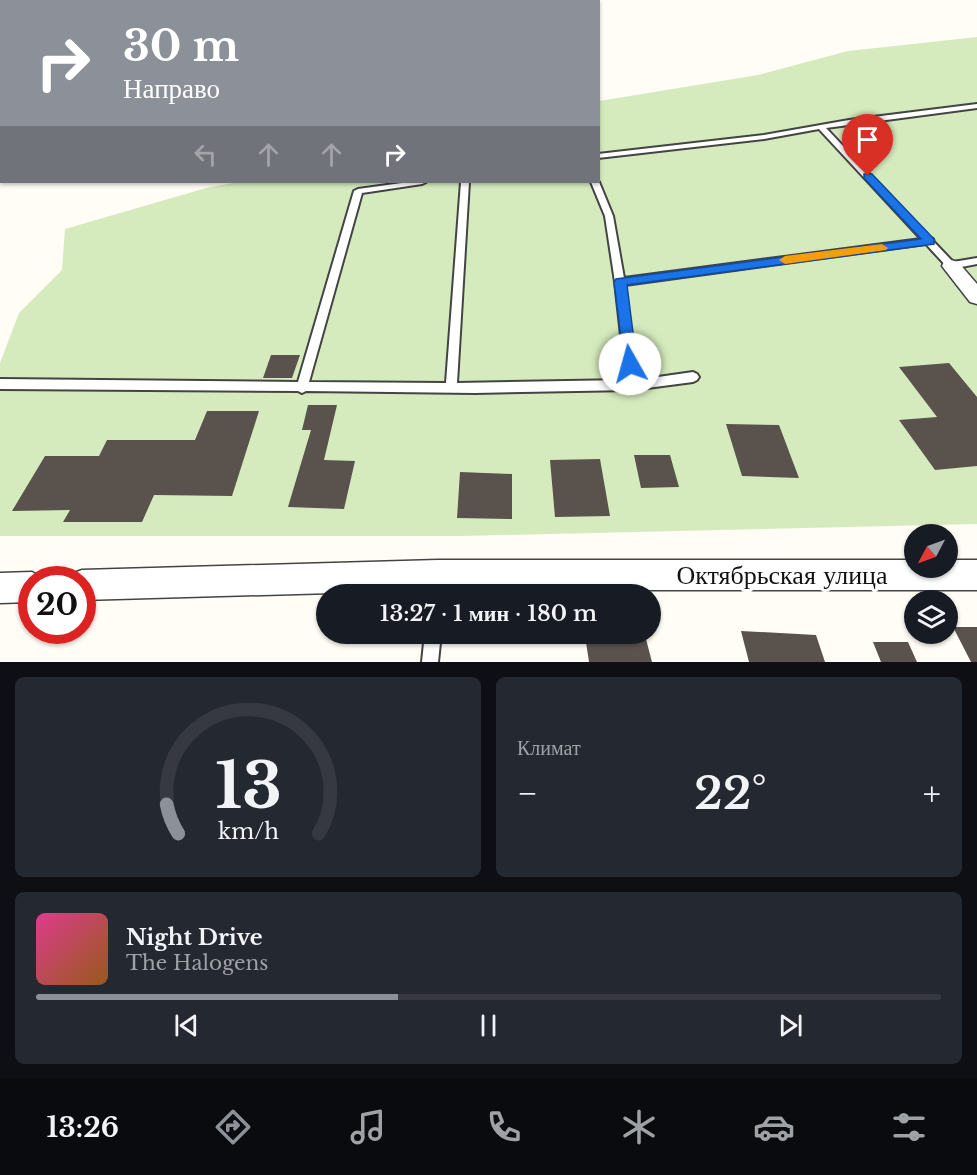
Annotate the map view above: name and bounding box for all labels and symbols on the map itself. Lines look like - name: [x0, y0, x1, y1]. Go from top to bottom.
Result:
- pin: [842, 114, 893, 176]
- position arrow: [598, 332, 662, 396]
- north arrow: [904, 524, 958, 578]
- street label: Октябрьская улица: [676, 559, 888, 591]
- speed limit sign: 20: [18, 566, 96, 644]

